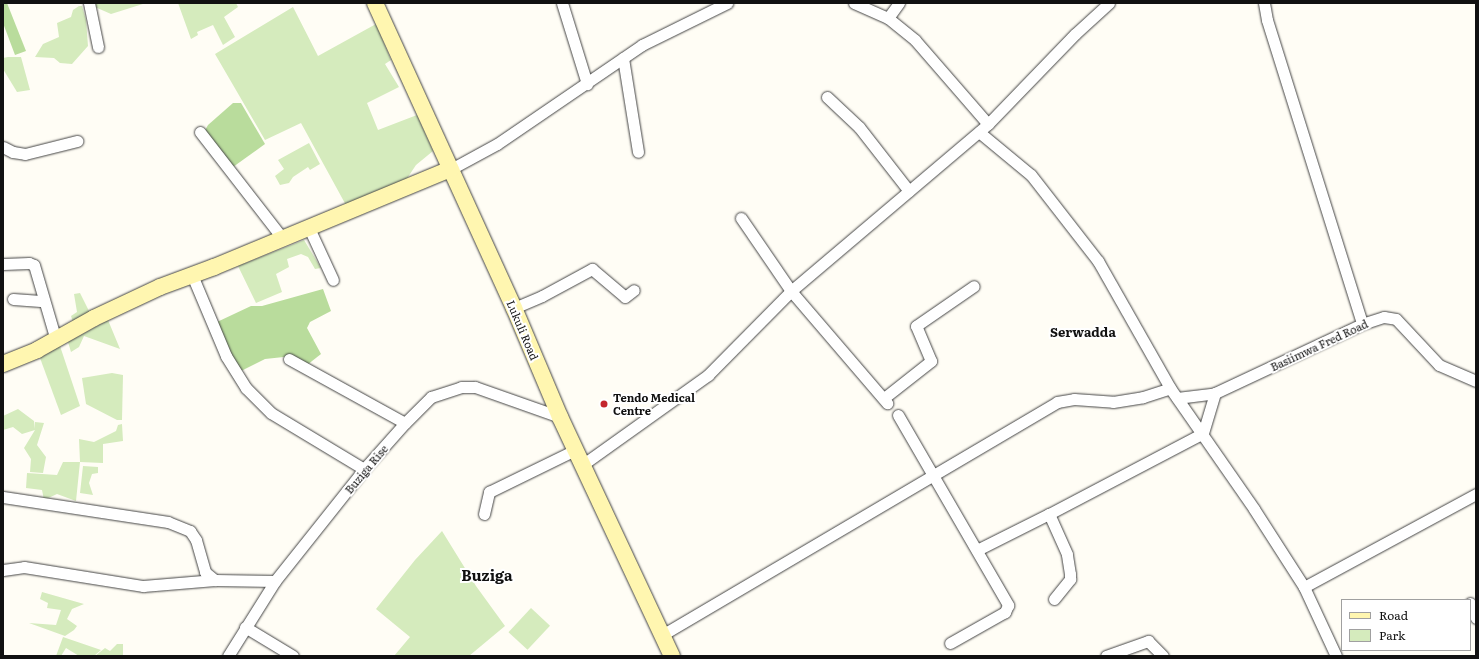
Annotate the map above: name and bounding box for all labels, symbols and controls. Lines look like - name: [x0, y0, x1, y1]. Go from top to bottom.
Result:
- street label: Lukuli Road: [505, 298, 541, 362]
- street label: Basiimwa Fred Road: [1268, 317, 1370, 373]
- district label: Serwadda: [1050, 324, 1116, 340]
- place label: Tendo Medical Centre: [613, 391, 695, 417]
- marker: Tendo Medical Centre: [598, 398, 610, 410]
- street label: Buziga Rise: [342, 442, 390, 496]
- district label: Buziga: [461, 566, 513, 584]
- legend: [1341, 599, 1471, 651]
- text: Road: [1379, 606, 1408, 624]
- text: Park: [1379, 626, 1405, 644]

